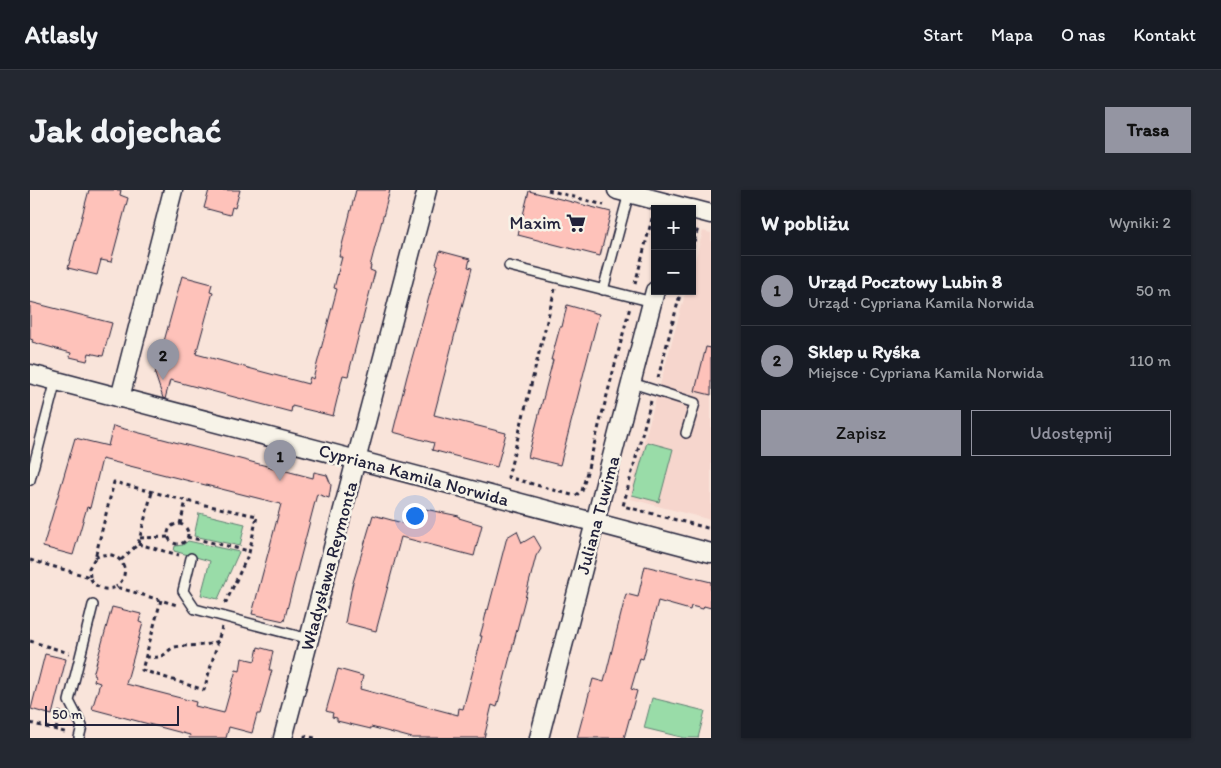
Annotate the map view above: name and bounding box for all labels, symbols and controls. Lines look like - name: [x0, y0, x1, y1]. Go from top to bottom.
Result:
- text: Atlasly: [25, 20, 98, 49]
- text: Start: [923, 24, 963, 46]
- text: Mapa: [991, 24, 1033, 46]
- text: O nas: [1061, 24, 1106, 46]
- text: Kontakt: [1134, 24, 1196, 46]
- button: Trasa: [1105, 107, 1191, 153]
- text: Jak dojechać: [30, 109, 222, 151]
- map controls: [651, 205, 696, 295]
- button: +: [651, 205, 696, 250]
- text: W pobliżu: [761, 210, 849, 235]
- place label: Maxim: [509, 212, 561, 234]
- supermarket icon: Maxim: [565, 212, 587, 234]
- text: Wyniki: 2: [1109, 213, 1171, 232]
- button: −: [651, 250, 696, 295]
- text: Urząd Pocztowy Lubin 8: [808, 270, 1002, 293]
- text: 1: [773, 281, 781, 300]
- text: 50 m: [1136, 281, 1171, 300]
- text: Urząd · Cypriana Kamila Norwida: [808, 293, 1034, 312]
- pin: 2: [147, 339, 179, 380]
- text: Sklep u Ryśka: [808, 340, 920, 363]
- text: 2: [773, 351, 781, 370]
- text: 110 m: [1129, 351, 1171, 370]
- text: Miejsce · Cypriana Kamila Norwida: [808, 363, 1044, 382]
- button: Zapisz: [761, 410, 961, 456]
- button: Udostępnij: [971, 410, 1171, 456]
- street label: Cypriana Kamila Norwida: [317, 439, 512, 511]
- pin: 1: [264, 440, 296, 481]
- street label: Juliana Tuwima: [572, 453, 625, 577]
- street label: Władysława Reymonta: [296, 478, 362, 653]
- your location: [402, 503, 428, 529]
- scale bar: [45, 703, 179, 726]
- text: 50 m: [52, 706, 83, 723]

